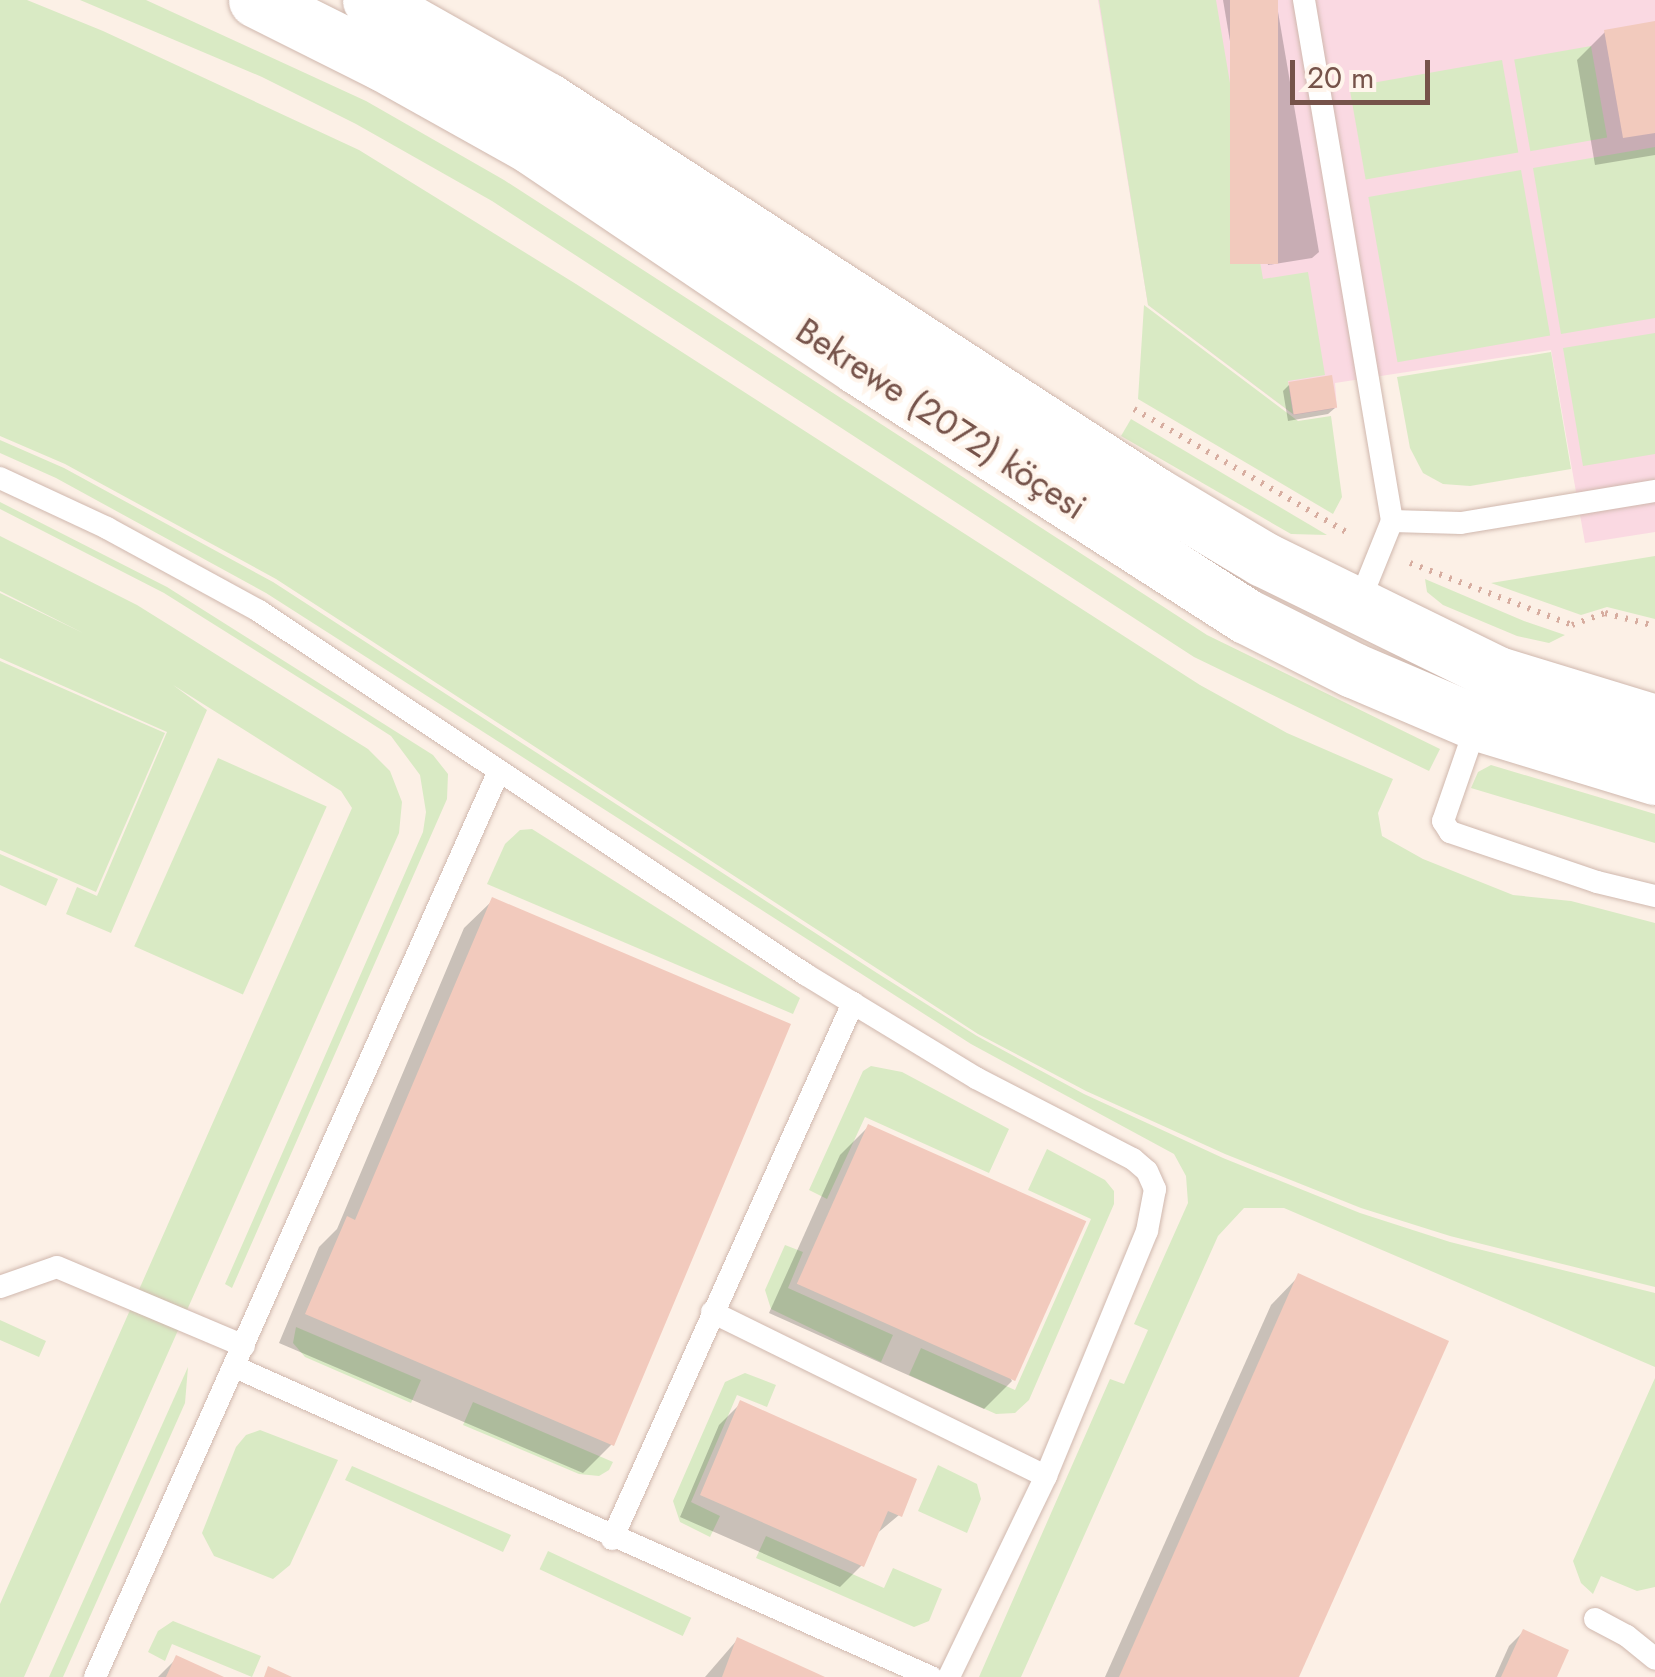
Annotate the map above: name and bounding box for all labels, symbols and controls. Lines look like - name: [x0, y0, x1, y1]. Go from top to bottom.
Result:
- scale bar: [1295, 40, 1435, 102]
- text: 20 m: [1307, 56, 1374, 99]
- street label: Bekrewe (2072) köçesi: [788, 310, 1094, 528]

